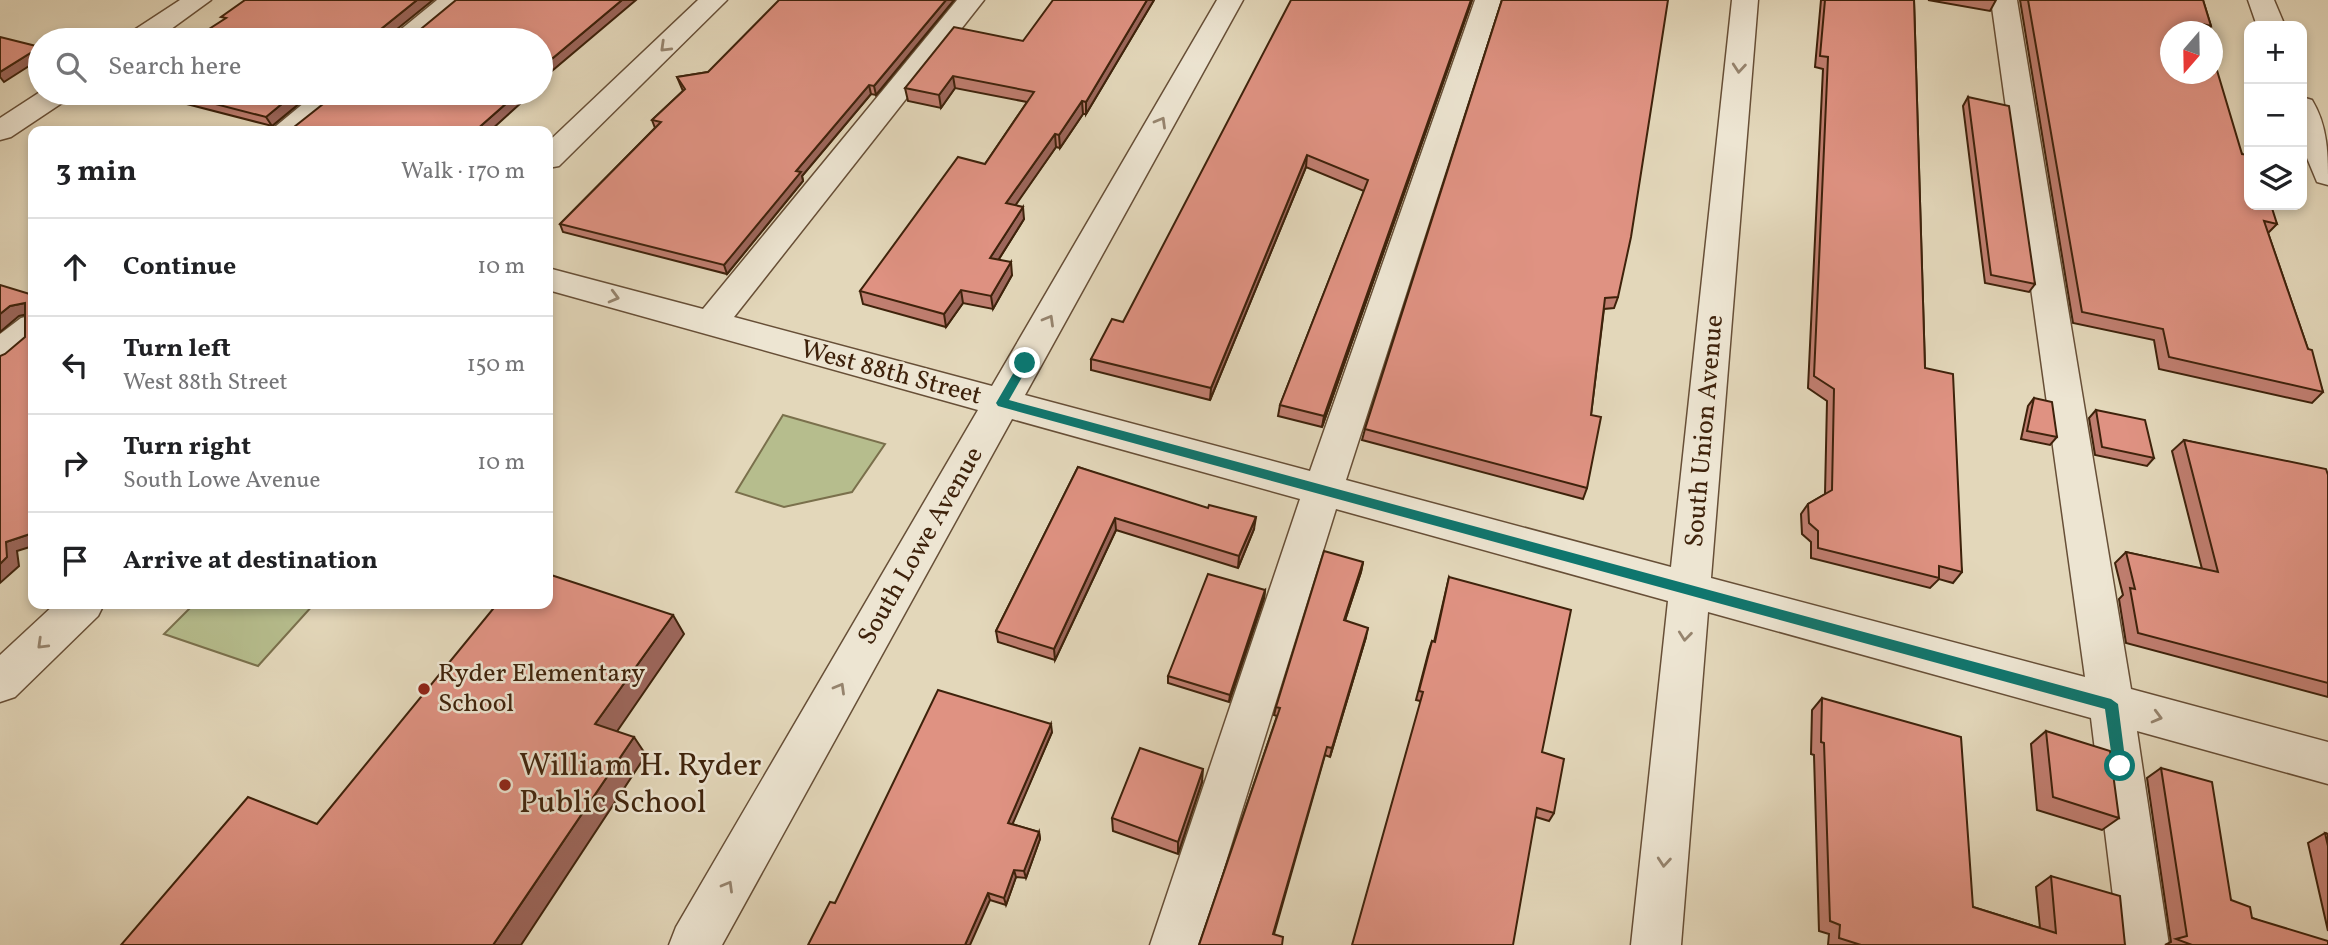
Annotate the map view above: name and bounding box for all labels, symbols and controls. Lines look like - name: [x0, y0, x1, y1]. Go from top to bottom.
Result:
- north arrow: [2160, 21, 2223, 84]
- map controls: [2244, 21, 2307, 210]
- button: +: [2244, 21, 2307, 84]
- search box: [28, 28, 553, 105]
- one-way arrow: [660, 39, 673, 52]
- icon: search: [52, 48, 90, 86]
- text: Search here: [108, 49, 241, 85]
- one-way arrow: [1731, 62, 1746, 74]
- button: −: [2244, 84, 2307, 147]
- one-way arrow: [1153, 116, 1166, 129]
- button: layers: [2244, 147, 2307, 210]
- text: 3 min: [56, 151, 137, 193]
- text: Walk · 170 m: [401, 156, 525, 188]
- icon: ahead: [56, 248, 94, 286]
- text: Continue: [123, 249, 236, 285]
- text: 10 m: [477, 251, 525, 283]
- one-way arrow: [607, 289, 619, 304]
- street label: South Union Avenue: [1677, 313, 1733, 549]
- one-way arrow: [1041, 314, 1054, 327]
- text: Turn left: [123, 331, 231, 367]
- street label: West 88th Street: [796, 332, 986, 414]
- icon: left: [56, 346, 94, 384]
- route end: [1009, 347, 1040, 378]
- text: 150 m: [467, 349, 525, 381]
- text: West 88th Street: [123, 367, 288, 399]
- text: Turn right: [123, 429, 251, 465]
- street label: South Lowe Avenue: [850, 440, 992, 652]
- icon: right: [56, 444, 94, 482]
- text: 10 m: [477, 447, 525, 479]
- text: South Lowe Avenue: [123, 465, 320, 497]
- icon: arrive: [56, 542, 94, 580]
- text: Arrive at destination: [123, 543, 378, 579]
- one-way arrow: [1678, 631, 1693, 642]
- one-way arrow: [37, 635, 50, 648]
- place label: Ryder Elementary School: [438, 656, 645, 722]
- marker: Ryder Elementary School: [416, 681, 432, 697]
- one-way arrow: [832, 682, 845, 695]
- one-way arrow: [2151, 709, 2163, 723]
- place label: William H. Ryder Public School: [519, 745, 761, 826]
- route start: [2104, 750, 2135, 781]
- marker: William H. Ryder Public School: [497, 777, 513, 793]
- one-way arrow: [1657, 857, 1672, 868]
- one-way arrow: [720, 880, 733, 893]

